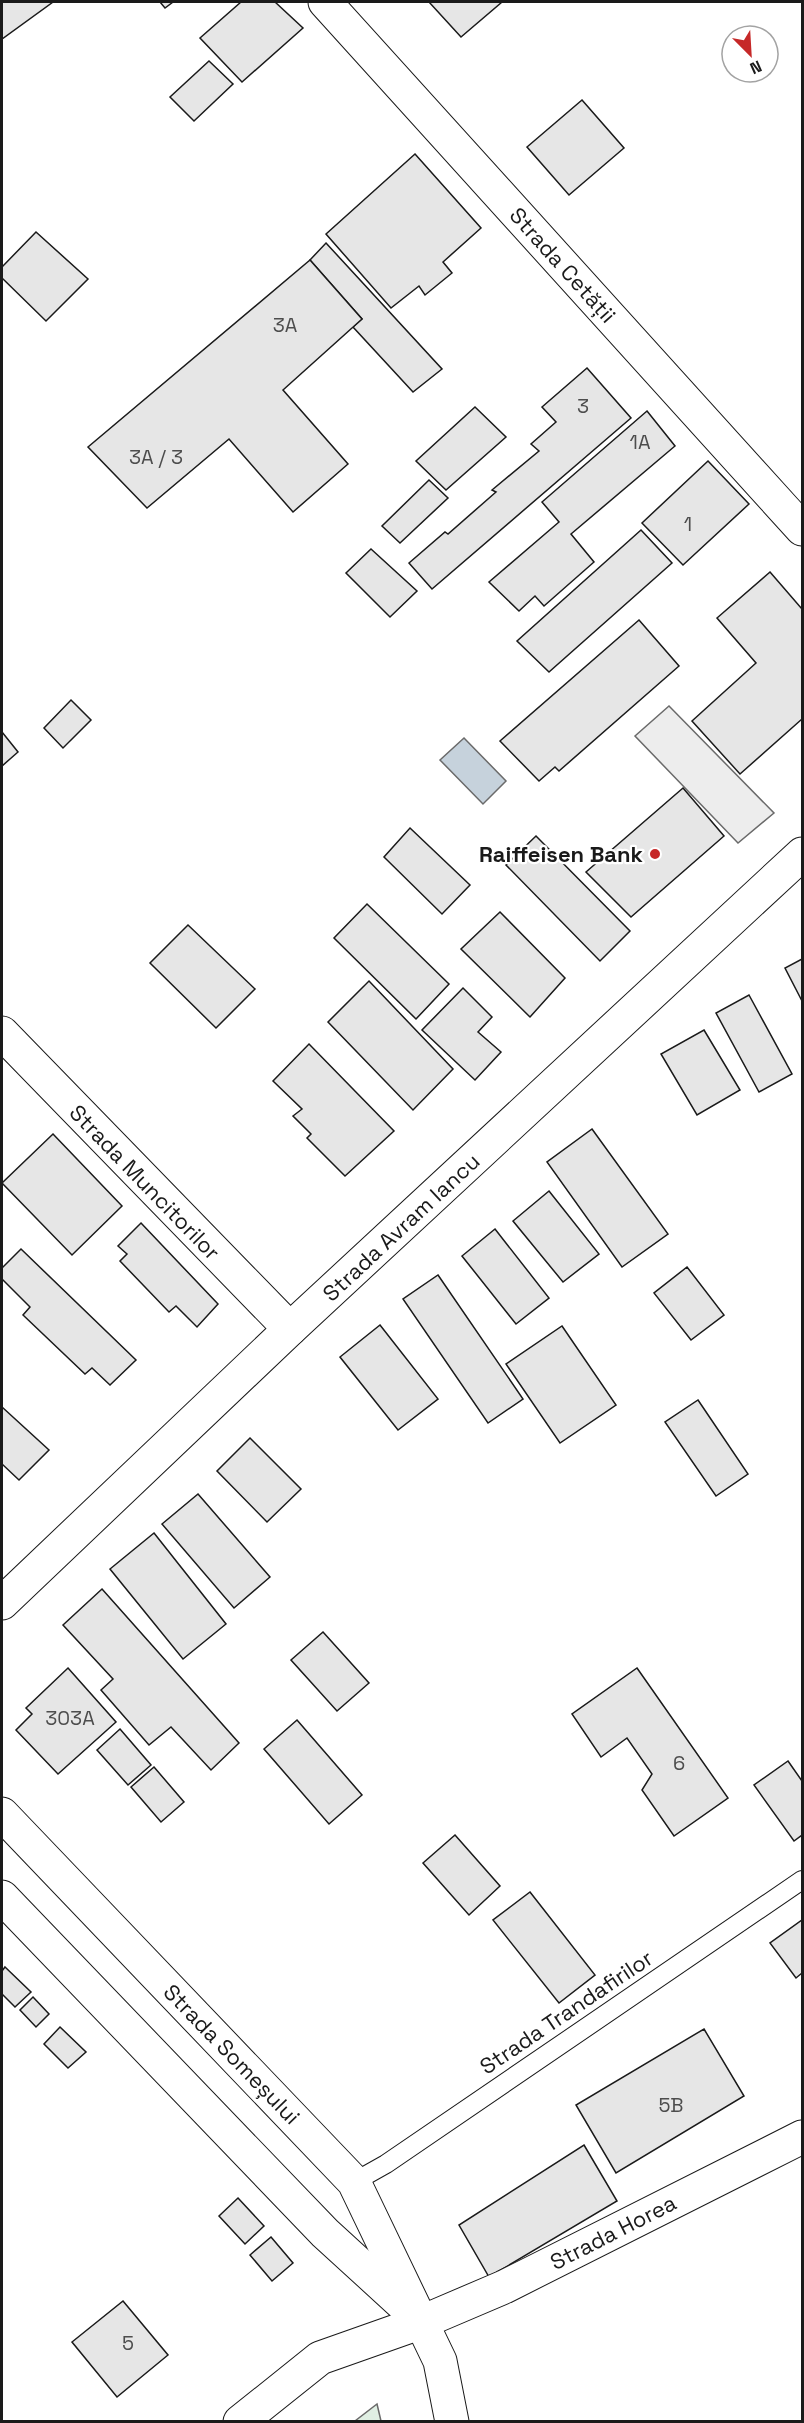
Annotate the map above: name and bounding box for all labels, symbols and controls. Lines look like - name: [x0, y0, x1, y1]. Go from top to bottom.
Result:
- north arrow: [720, 24, 780, 84]
- text: N: [747, 55, 765, 79]
- street label: Strada Cetății: [504, 201, 622, 329]
- house number: 3A: [273, 312, 298, 338]
- house number: 3: [577, 393, 589, 419]
- house number: 1A: [630, 429, 651, 455]
- house number: 3A / 3: [129, 444, 183, 470]
- house number: 1: [684, 511, 692, 537]
- place label: Raiffeisen Bank: [479, 840, 644, 868]
- marker: Raiffeisen Bank: [648, 847, 662, 861]
- street label: Strada Muncitorilor: [64, 1098, 226, 1266]
- street label: Strada Avram Iancu: [317, 1147, 485, 1307]
- house number: 303A: [45, 1705, 95, 1731]
- house number: 6: [673, 1750, 685, 1776]
- street label: Strada Trandafirilor: [474, 1944, 658, 2080]
- street label: Strada Someșului: [158, 1978, 306, 2130]
- house number: 5B: [658, 2092, 684, 2118]
- street label: Strada Horea: [545, 2188, 681, 2276]
- house number: 5: [122, 2330, 134, 2356]

